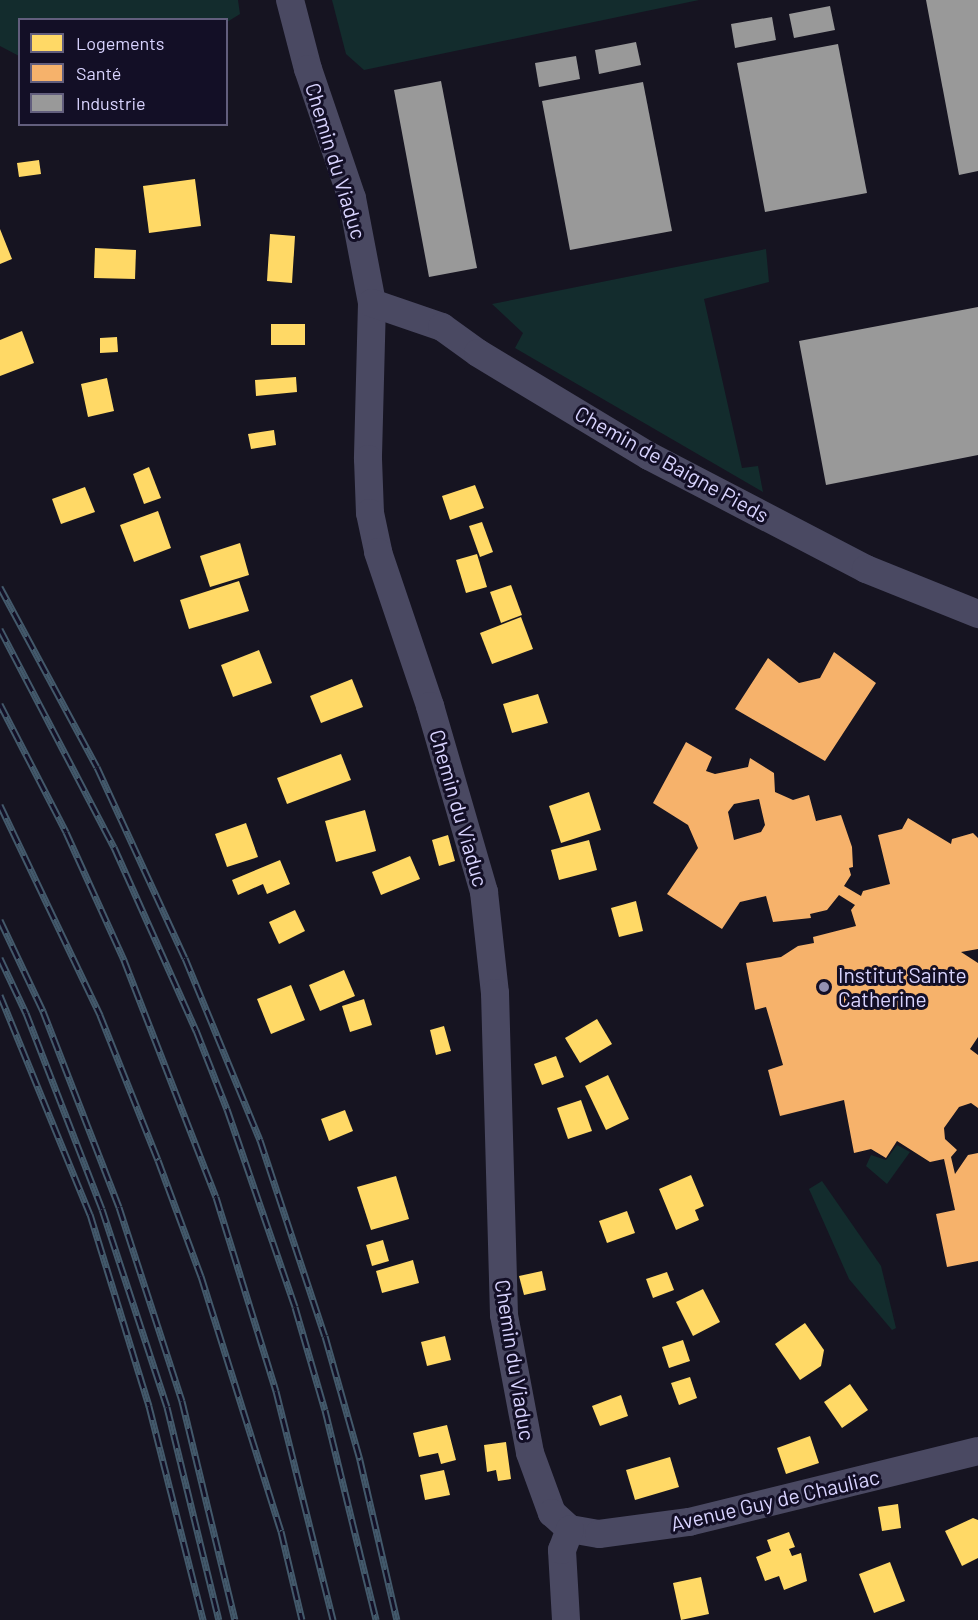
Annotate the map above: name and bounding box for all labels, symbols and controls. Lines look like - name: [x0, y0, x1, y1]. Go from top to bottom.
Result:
- legend: [18, 18, 228, 126]
- text: Logements: [76, 32, 165, 54]
- text: Santé: [76, 62, 121, 84]
- street label: Chemin du Viaduc: [300, 80, 372, 242]
- text: Industrie: [76, 92, 146, 114]
- street label: Chemin de Baigne Pieds: [571, 400, 773, 528]
- street label: Chemin du Viaduc: [425, 726, 493, 890]
- place label: Institut Sainte Catherine: [838, 962, 967, 1012]
- marker: Institut Sainte Catherine: [815, 978, 833, 996]
- street label: Chemin du Viaduc: [490, 1278, 540, 1442]
- street label: Avenue Guy de Chauliac: [668, 1464, 882, 1536]

